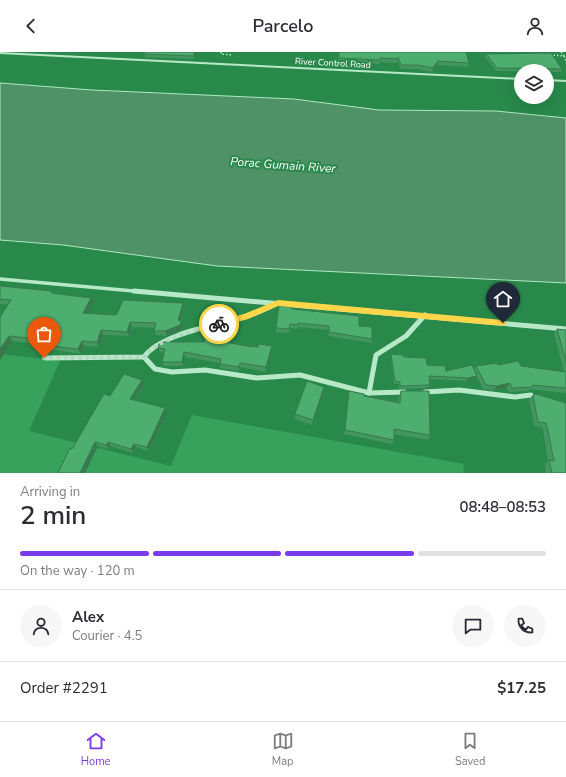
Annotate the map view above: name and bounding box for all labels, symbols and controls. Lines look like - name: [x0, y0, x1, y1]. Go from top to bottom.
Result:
- text: Parcelo: [253, 14, 313, 38]
- icon: back: [20, 15, 42, 37]
- icon: person: [524, 15, 546, 37]
- street label: River Control Road: [295, 55, 371, 71]
- map controls: [514, 64, 554, 104]
- button: layers: [514, 64, 554, 104]
- water label: Porac Gumain River: [230, 153, 337, 177]
- pin: [486, 282, 520, 323]
- icon: home: [492, 288, 514, 310]
- courier: [199, 304, 239, 344]
- icon: bike: [208, 313, 230, 335]
- pin: [27, 317, 61, 358]
- icon: bag: [33, 323, 55, 345]
- text: Arriving in: [20, 483, 80, 501]
- text: 08:48–08:53: [459, 497, 546, 517]
- text: 2 min: [20, 498, 86, 533]
- text: On the way · 120 m: [20, 562, 135, 580]
- button: person: [20, 605, 62, 647]
- button: chat: [452, 605, 494, 647]
- button: phone: [504, 605, 546, 647]
- text: Alex: [72, 607, 104, 627]
- text: Courier · 4.5: [72, 627, 142, 645]
- text: Order #2291: [20, 678, 108, 698]
- text: $17.25: [497, 678, 546, 698]
- tab: Home: [81, 730, 110, 769]
- tab: Map: [272, 730, 294, 769]
- tab: Saved: [455, 730, 485, 769]

